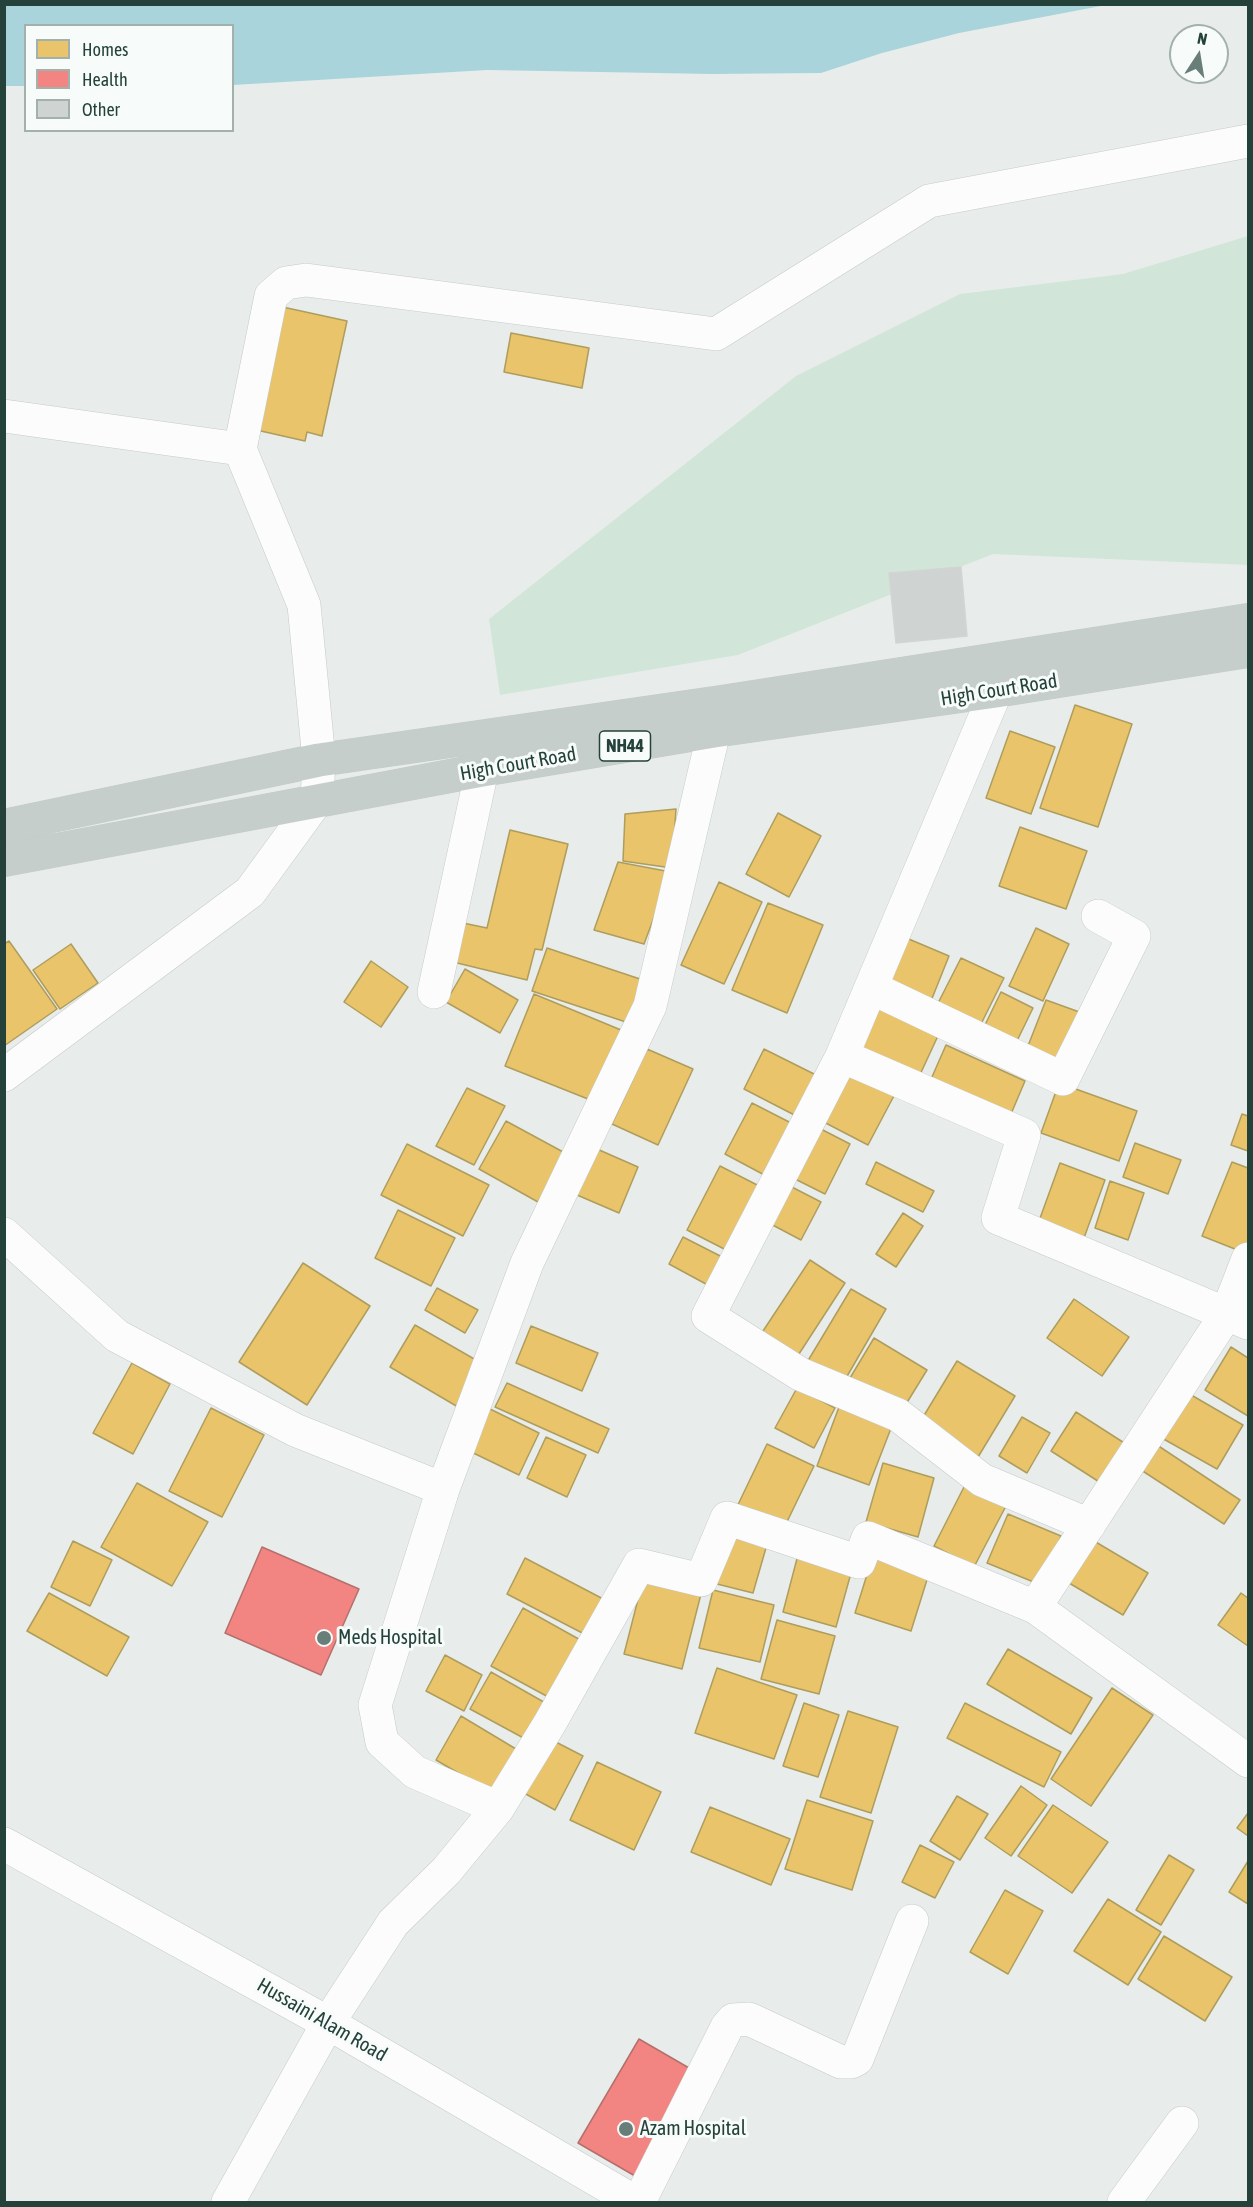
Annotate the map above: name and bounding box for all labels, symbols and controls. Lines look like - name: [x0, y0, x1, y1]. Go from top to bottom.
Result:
- legend: [24, 24, 234, 132]
- north arrow: [1169, 24, 1229, 84]
- text: N: [1196, 29, 1209, 48]
- text: Homes: [82, 39, 128, 60]
- text: Health: [82, 69, 128, 90]
- text: Other: [82, 99, 120, 120]
- street label: High Court Road: [939, 669, 1059, 711]
- road number: NH44: [600, 731, 650, 761]
- street label: High Court Road: [458, 742, 578, 786]
- place label: Meds Hospital: [338, 1626, 442, 1650]
- marker: Meds Hospital: [315, 1629, 333, 1647]
- street label: Hussaini Alam Road: [253, 1973, 391, 2067]
- place label: Azam Hospital: [640, 2117, 746, 2141]
- marker: Azam Hospital: [617, 2120, 635, 2138]

